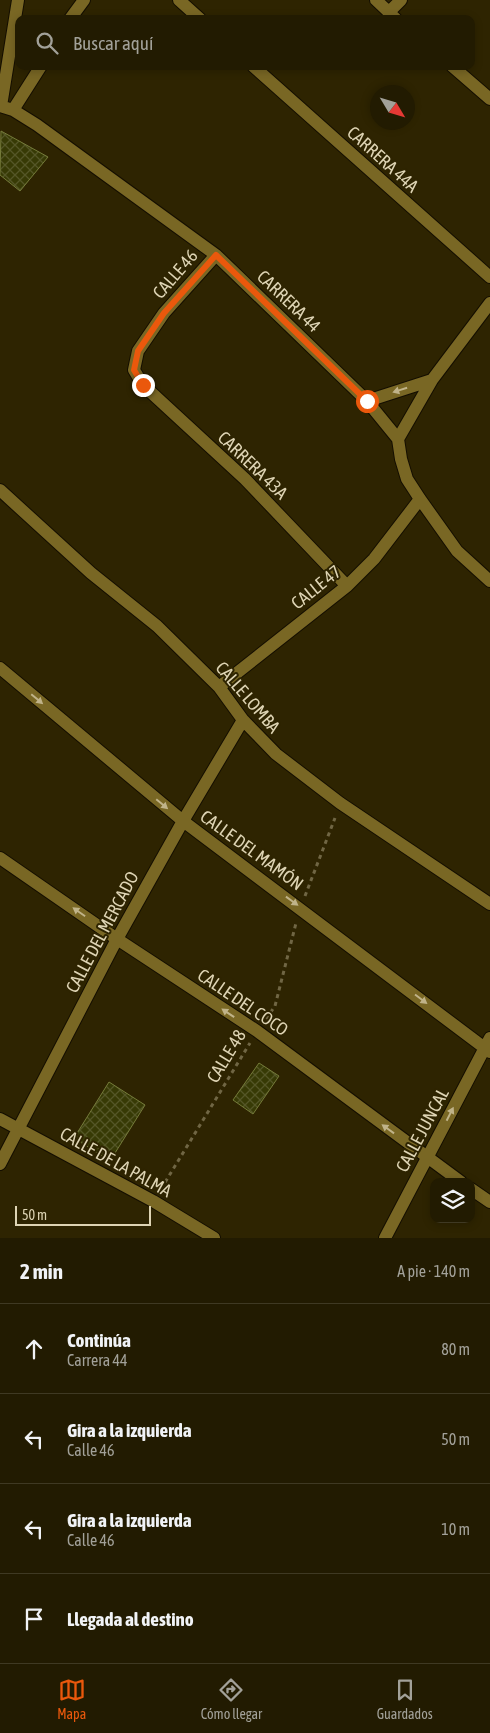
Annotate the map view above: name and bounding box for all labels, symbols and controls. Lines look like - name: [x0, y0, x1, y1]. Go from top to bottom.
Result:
- search box: [15, 15, 475, 70]
- icon: search: [33, 29, 61, 57]
- text: Buscar aquí: [73, 32, 153, 54]
- north arrow: [370, 85, 415, 130]
- street label: CARRERA 44A: [343, 122, 423, 197]
- street label: CALLE 46: [148, 245, 202, 303]
- street label: CARRERA 44: [253, 266, 325, 336]
- route end: [132, 374, 155, 397]
- one-way arrow: [392, 387, 407, 395]
- route start: [356, 390, 379, 413]
- street label: CARRERA 43A: [214, 427, 292, 503]
- street label: CALLE 47: [287, 561, 345, 613]
- street label: CALLE LOMBA: [211, 657, 285, 737]
- one-way arrow: [31, 694, 44, 705]
- one-way arrow: [155, 798, 168, 809]
- street label: CALLE DEL MAMÓN: [196, 806, 308, 894]
- street label: CALLE DEL MERCADO: [61, 868, 143, 996]
- one-way arrow: [285, 896, 298, 907]
- one-way arrow: [72, 907, 86, 917]
- street label: CALLE DEL COCO: [194, 964, 292, 1040]
- one-way arrow: [414, 994, 427, 1005]
- one-way arrow: [222, 1008, 235, 1017]
- street label: CALLE 48: [202, 1026, 250, 1086]
- street label: CALLE JUNCAL: [391, 1084, 453, 1175]
- one-way arrow: [446, 1107, 454, 1122]
- street label: CALLE DE LA PALMA: [57, 1123, 176, 1201]
- one-way arrow: [382, 1123, 395, 1134]
- map controls: [430, 1178, 475, 1223]
- button: layers: [430, 1178, 475, 1223]
- scale bar: [15, 1203, 151, 1226]
- text: 50 m: [22, 1207, 47, 1223]
- text: 2 min: [20, 1259, 63, 1283]
- text: A pie · 140 m: [397, 1262, 470, 1280]
- text: Continúa: [67, 1329, 131, 1351]
- icon: ahead: [20, 1335, 48, 1363]
- text: 80 m: [441, 1340, 470, 1358]
- text: Carrera 44: [67, 1351, 127, 1369]
- text: Gira a la izquierda: [67, 1419, 192, 1441]
- icon: left: [20, 1425, 48, 1453]
- text: 50 m: [441, 1430, 470, 1448]
- text: Calle 46: [67, 1441, 114, 1459]
- text: Gira a la izquierda: [67, 1509, 192, 1531]
- icon: left: [20, 1515, 48, 1543]
- text: 10 m: [441, 1520, 470, 1538]
- text: Calle 46: [67, 1531, 114, 1549]
- icon: arrive: [20, 1605, 48, 1633]
- text: Llegada al destino: [67, 1608, 194, 1630]
- tab: Mapa: [57, 1676, 86, 1722]
- tab: Cómo llegar: [201, 1676, 262, 1722]
- tab: Guardados: [377, 1676, 433, 1722]

